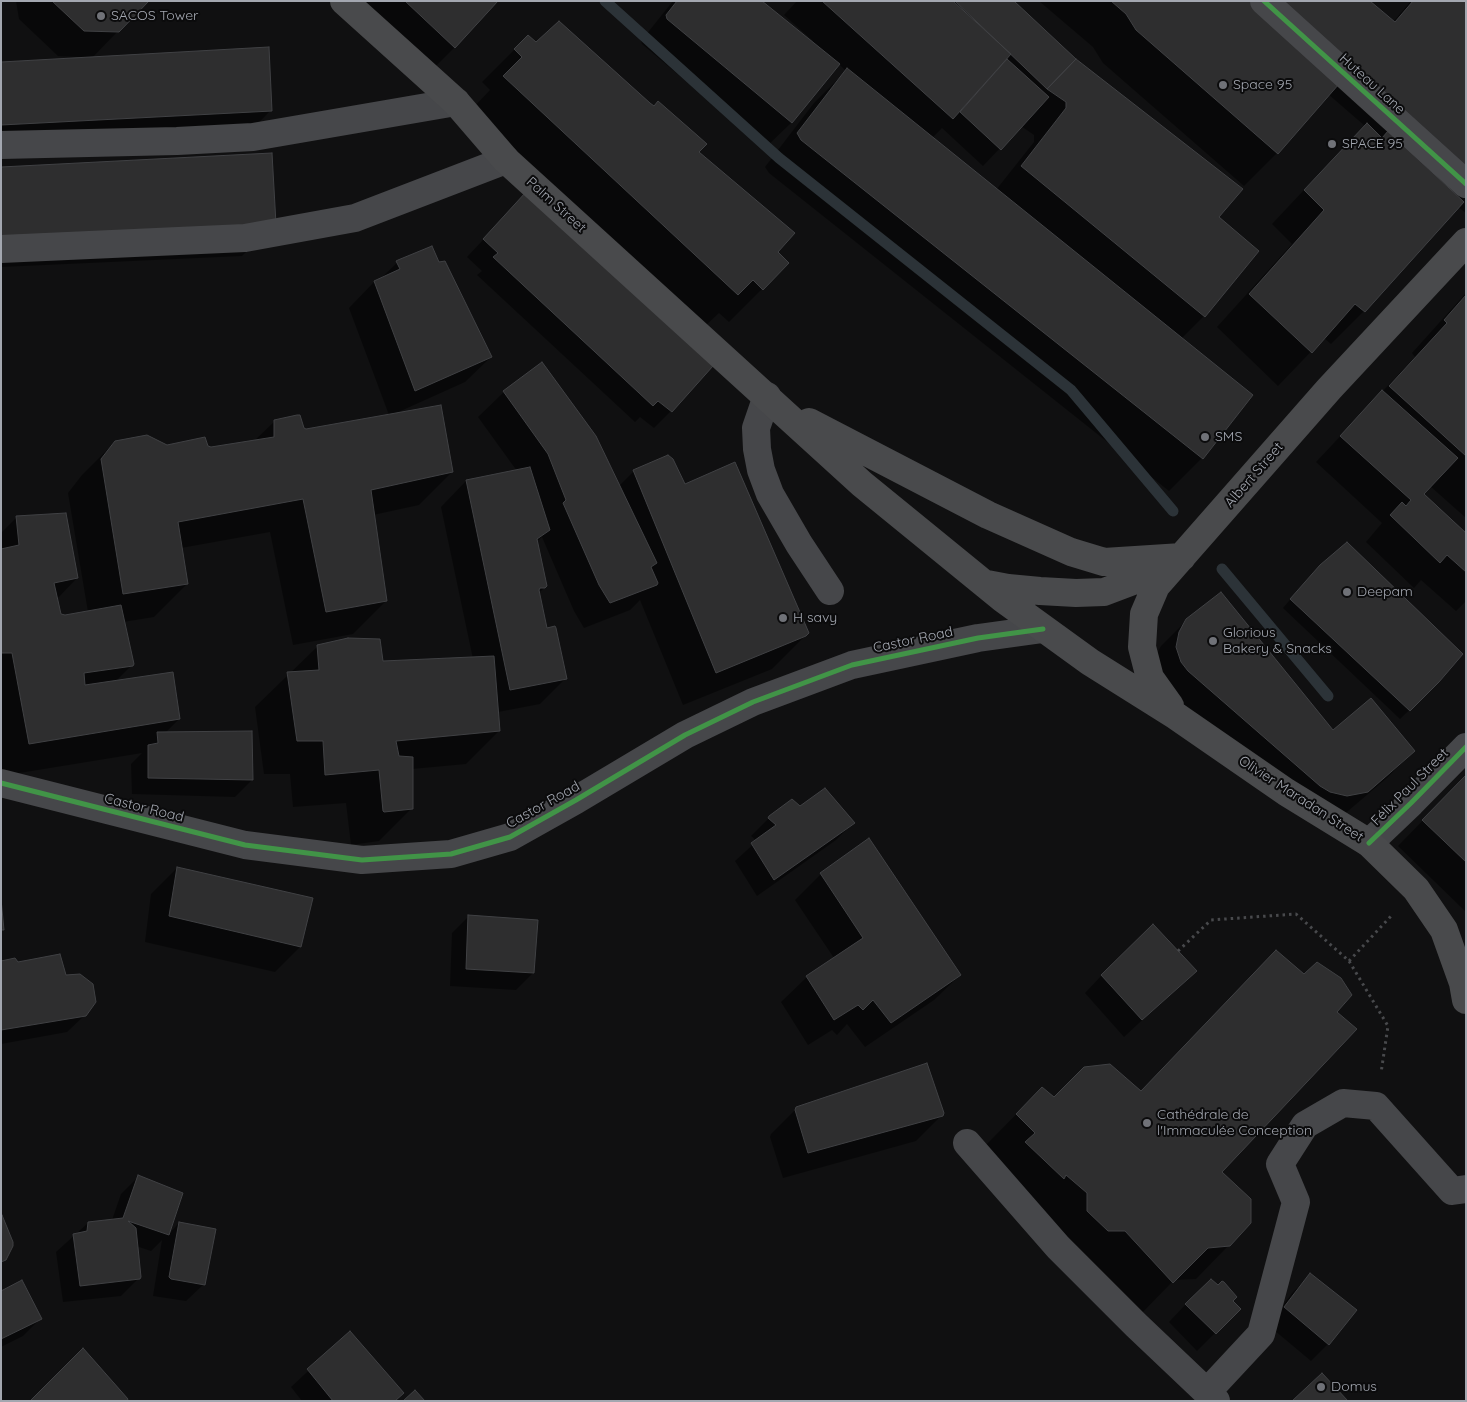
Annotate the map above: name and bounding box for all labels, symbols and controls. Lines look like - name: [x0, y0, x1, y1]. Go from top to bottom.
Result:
- place label: SACOS Tower: [111, 8, 198, 24]
- marker: SACOS Tower: [95, 10, 107, 22]
- street label: Huteau Lane: [1336, 50, 1408, 118]
- place label: Space 95: [1233, 77, 1292, 93]
- marker: Space 95: [1217, 79, 1229, 91]
- place label: SPACE 95: [1342, 136, 1403, 152]
- marker: SPACE 95: [1326, 138, 1338, 150]
- street label: Palm Street: [523, 174, 589, 236]
- place label: SMS: [1215, 429, 1242, 445]
- marker: SMS: [1199, 431, 1211, 443]
- street label: Albert Street: [1221, 439, 1287, 511]
- place label: Deepam: [1357, 584, 1413, 600]
- marker: Deepam: [1341, 586, 1353, 598]
- place label: H savy: [793, 610, 837, 626]
- marker: H savy: [777, 612, 789, 624]
- street label: Castor Road: [872, 623, 954, 657]
- place label: Glorious Bakery & Snacks: [1223, 625, 1332, 658]
- marker: Glorious Bakery & Snacks: [1207, 635, 1219, 647]
- street label: Félix Paul Street: [1368, 745, 1452, 829]
- street label: Olivier Maradan Street: [1235, 752, 1367, 846]
- street label: Castor Road: [503, 778, 583, 832]
- street label: Castor Road: [103, 790, 185, 826]
- place label: Cathédrale de l'Immaculée Conception: [1157, 1107, 1312, 1140]
- marker: Cathédrale de l'Immaculée Conception: [1141, 1117, 1153, 1129]
- place label: Domus: [1331, 1379, 1377, 1395]
- marker: Domus: [1315, 1381, 1327, 1393]

